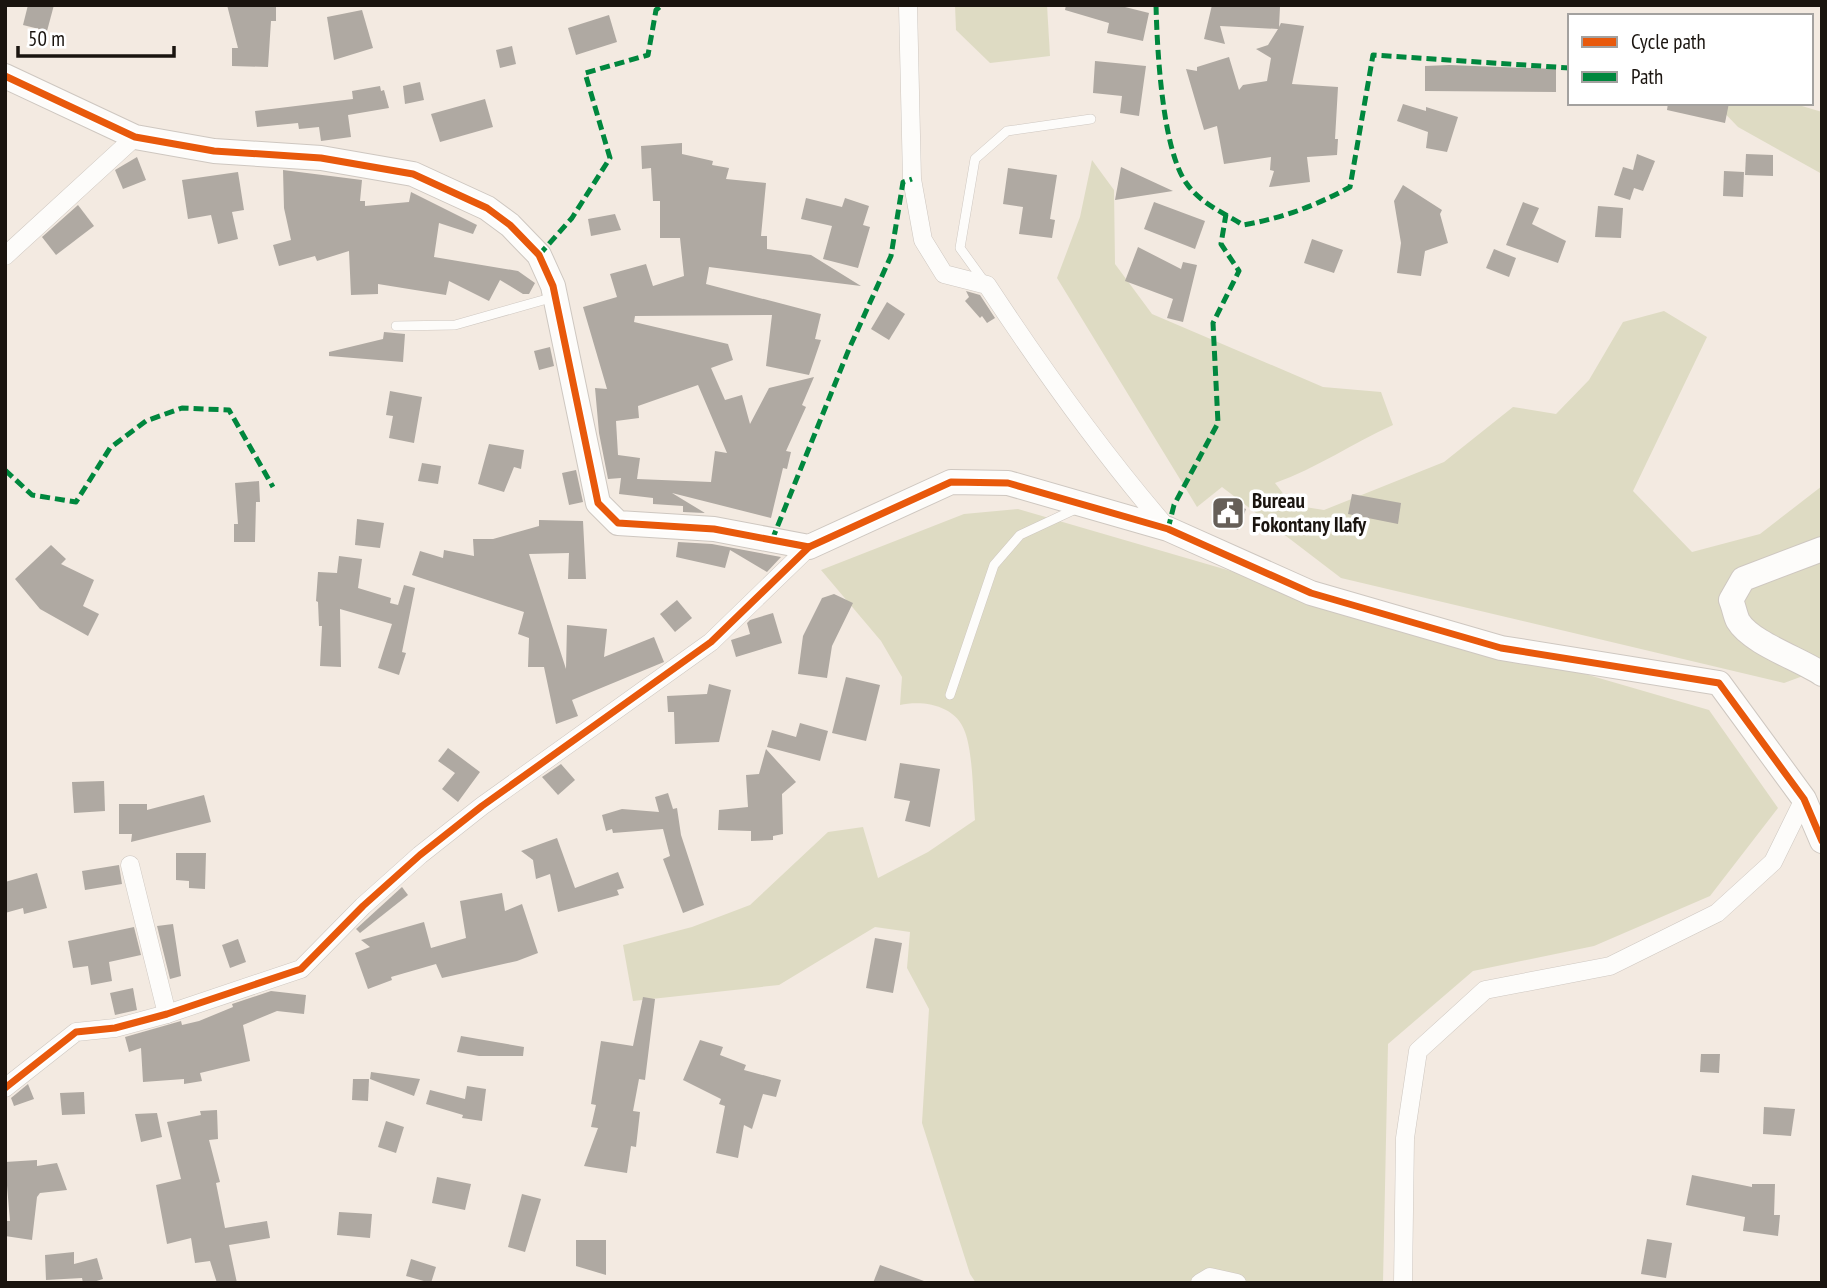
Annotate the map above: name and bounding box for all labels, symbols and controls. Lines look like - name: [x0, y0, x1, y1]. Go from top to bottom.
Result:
- scale bar: [18, 14, 173, 58]
- legend: [1568, 14, 1813, 105]
- text: 50 m: [28, 25, 65, 52]
- text: Cycle path: [1631, 28, 1706, 55]
- text: Path: [1631, 63, 1663, 90]
- place label: Bureau Fokontany Ilafy: [1252, 487, 1367, 538]
- public building icon: Bureau Fokontany Ilafy: [1209, 494, 1247, 532]

